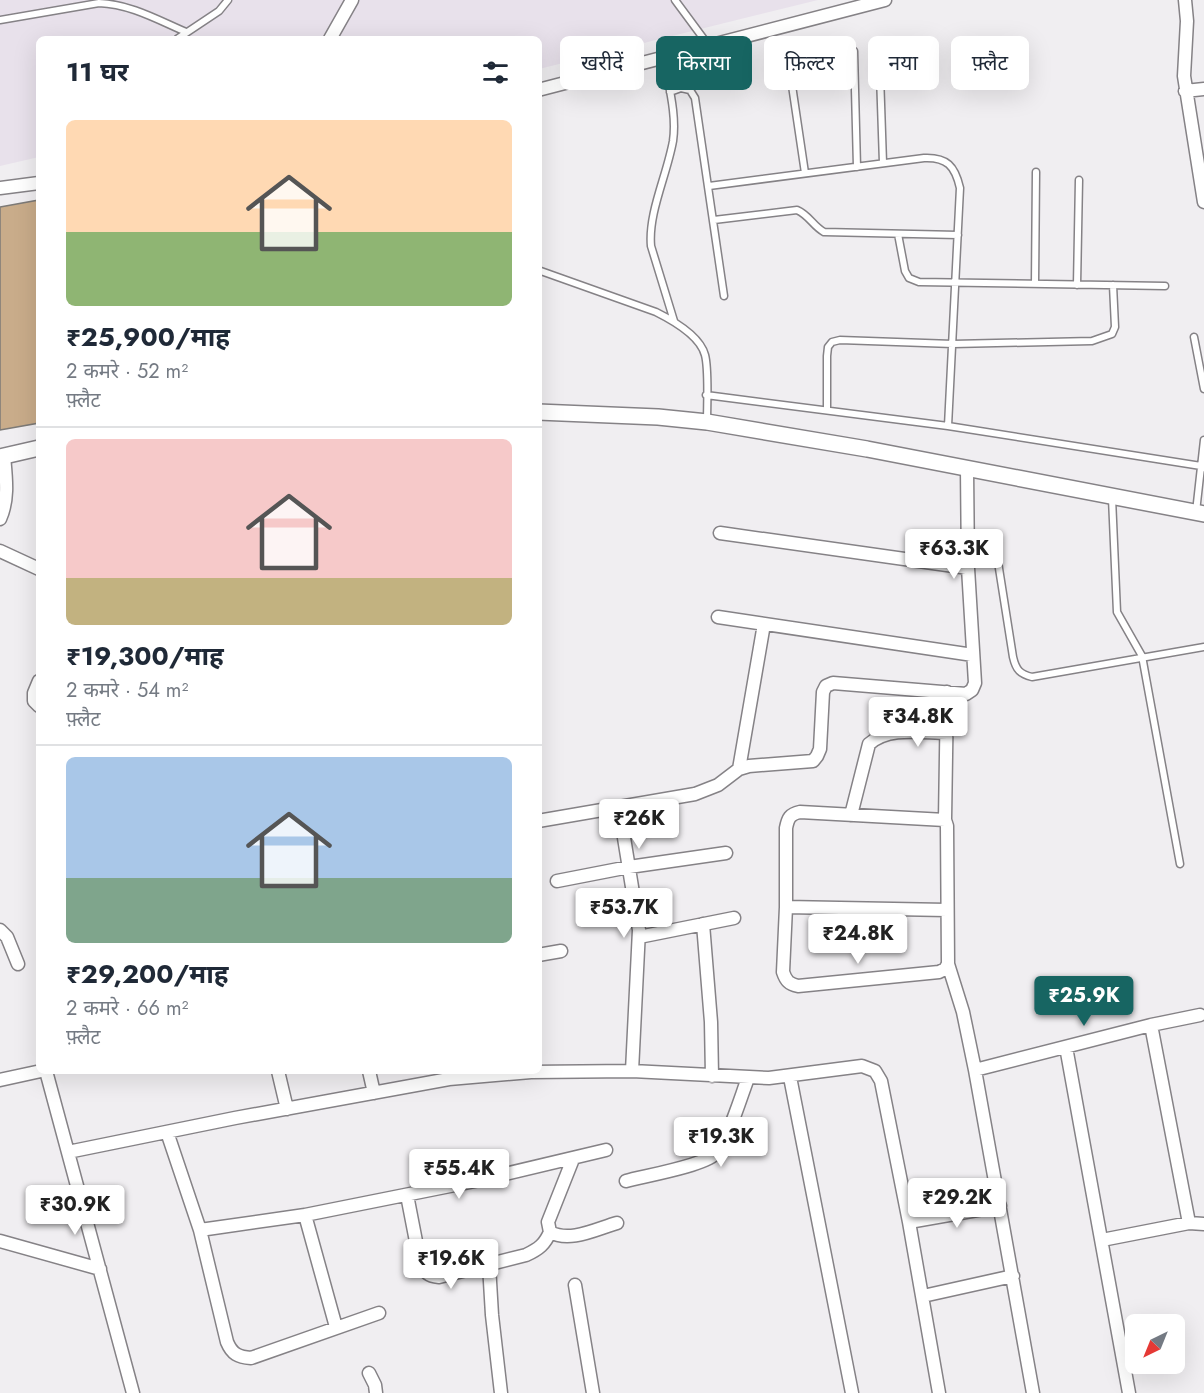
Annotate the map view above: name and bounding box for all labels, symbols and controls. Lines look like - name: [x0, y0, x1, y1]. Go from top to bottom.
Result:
- chip: खरीदें: [560, 36, 644, 90]
- chip: किराया: [656, 36, 752, 90]
- chip: फ़िल्टर: [764, 36, 856, 90]
- chip: नया: [868, 36, 939, 90]
- chip: फ़्लैट: [951, 36, 1029, 90]
- text: 11 घर: [66, 53, 129, 91]
- icon: filters: [479, 56, 512, 89]
- icon: home: [235, 159, 343, 267]
- text: ₹25,900/माह: [66, 318, 230, 356]
- text: 2 कमरे · 52 m²: [66, 357, 188, 386]
- text: फ़्लैट: [66, 386, 101, 415]
- icon: home: [235, 478, 343, 586]
- pin: ₹63.3K: [905, 529, 1003, 580]
- text: ₹63.3K: [919, 534, 989, 563]
- text: ₹19,300/माह: [66, 637, 224, 675]
- text: 2 कमरे · 54 m²: [66, 676, 188, 705]
- pin: ₹34.8K: [869, 697, 967, 748]
- text: ₹34.8K: [883, 702, 953, 731]
- text: फ़्लैट: [66, 705, 101, 734]
- icon: home: [235, 796, 343, 904]
- pin: ₹26K: [603, 799, 675, 850]
- text: ₹26K: [613, 804, 665, 833]
- pin: ₹53.7K: [575, 888, 673, 939]
- text: ₹53.7K: [590, 893, 658, 922]
- pin: ₹24.8K: [809, 914, 907, 965]
- text: ₹24.8K: [822, 919, 894, 948]
- text: ₹29,200/माह: [66, 955, 229, 993]
- pin: ₹25.9K: [1035, 976, 1133, 1027]
- text: ₹25.9K: [1048, 981, 1120, 1010]
- text: 2 कमरे · 66 m²: [66, 994, 188, 1023]
- text: फ़्लैट: [66, 1023, 101, 1052]
- pin: ₹19.3K: [672, 1117, 770, 1168]
- text: ₹19.3K: [688, 1122, 754, 1151]
- pin: ₹55.4K: [410, 1149, 508, 1200]
- text: ₹55.4K: [423, 1154, 495, 1183]
- pin: ₹29.2K: [908, 1178, 1006, 1229]
- text: ₹29.2K: [922, 1183, 992, 1212]
- pin: ₹30.9K: [26, 1185, 124, 1236]
- text: ₹30.9K: [40, 1190, 110, 1219]
- pin: ₹19.6K: [402, 1239, 500, 1290]
- text: ₹19.6K: [417, 1244, 485, 1273]
- north arrow: [1125, 1314, 1185, 1374]
- map controls: [1125, 1314, 1185, 1374]

